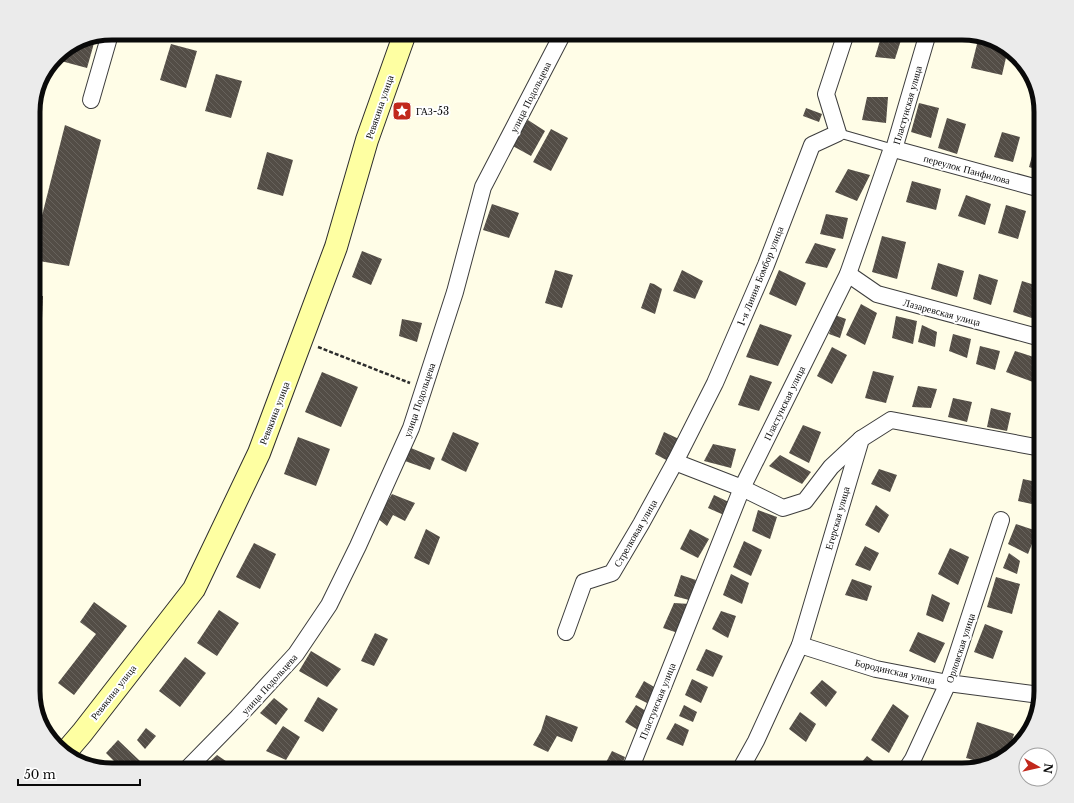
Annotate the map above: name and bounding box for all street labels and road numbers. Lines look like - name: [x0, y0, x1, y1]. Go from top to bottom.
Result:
- street label: улица Подольцева: [507, 59, 554, 135]
- street label: Пластунская улица: [890, 64, 925, 146]
- street label: Ревякина улица: [362, 73, 397, 141]
- street label: переулок Панфилова: [922, 152, 1012, 187]
- street label: 1-я Линия Бомбор улица: [735, 224, 787, 328]
- street label: Лазаревская улица: [902, 296, 982, 329]
- street label: улица Подольцева: [401, 361, 438, 439]
- street label: Пластунская улица: [761, 363, 808, 443]
- street label: Ревякина улица: [256, 379, 293, 447]
- street label: Егерская улица: [822, 484, 853, 551]
- street label: Стрелковая улица: [611, 497, 660, 569]
- street label: Орловская улица: [943, 611, 978, 685]
- street label: улица Подольцева: [239, 651, 301, 718]
- street label: Бородинская улица: [853, 656, 937, 687]
- street label: Пластунская улица: [636, 660, 679, 741]
- street label: Ревякина улица: [88, 662, 139, 723]

